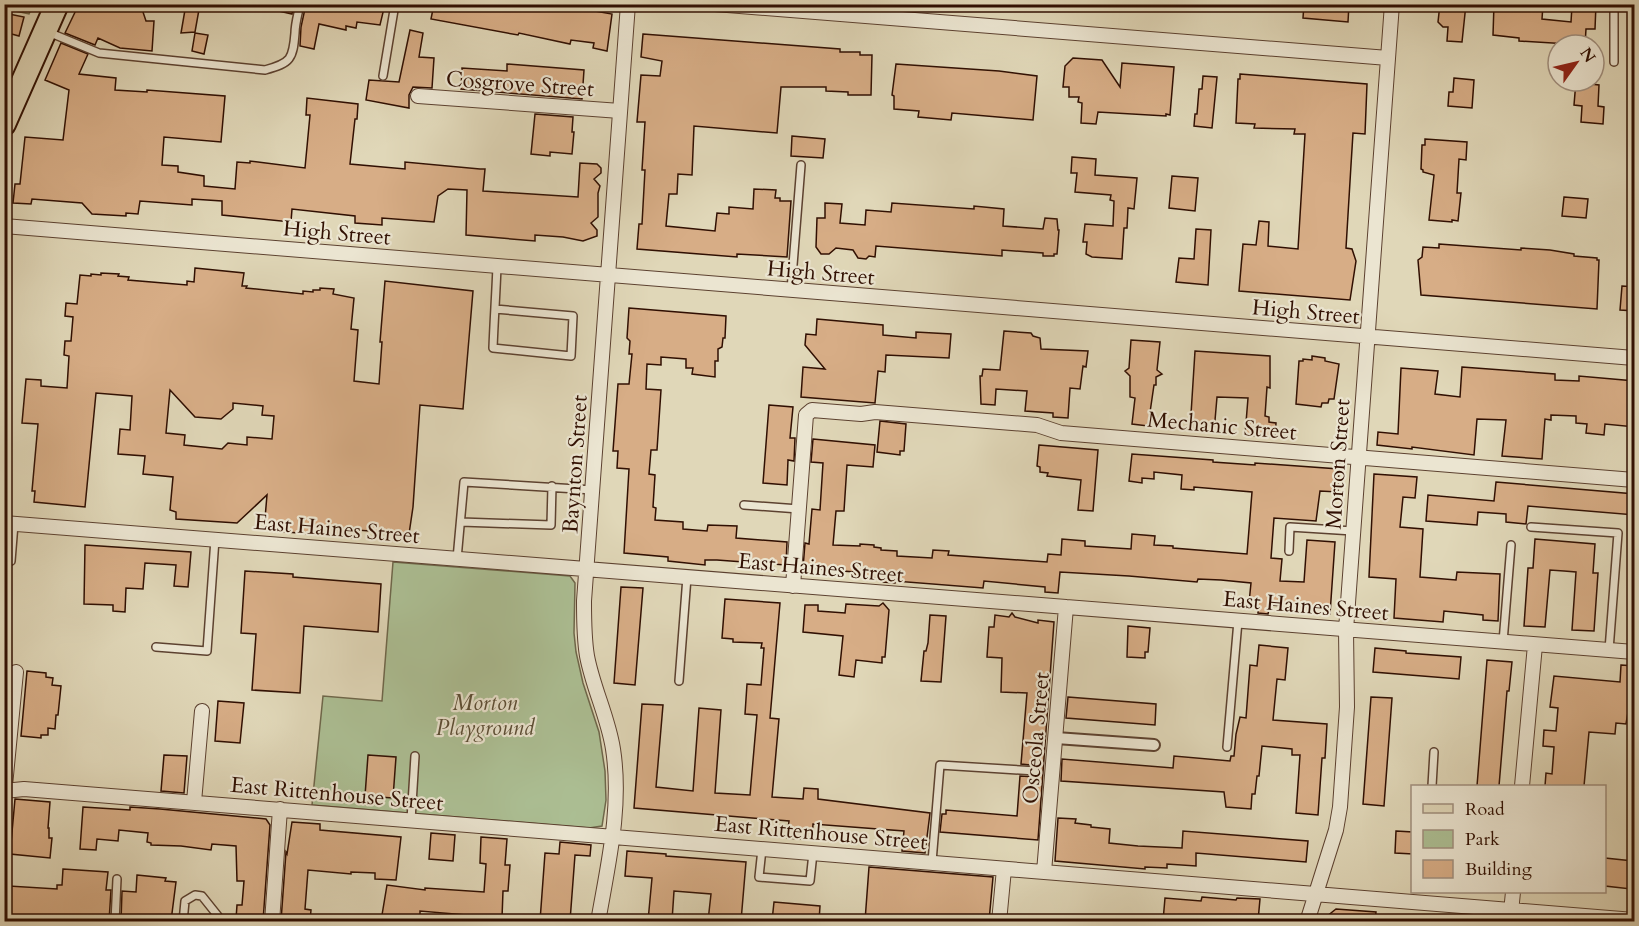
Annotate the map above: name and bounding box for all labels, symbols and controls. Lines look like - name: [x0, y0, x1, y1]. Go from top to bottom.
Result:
- north arrow: [1546, 33, 1606, 93]
- text: N: [1575, 43, 1601, 67]
- street label: Cosgrove Street: [445, 64, 595, 104]
- street label: High Street: [282, 213, 392, 253]
- street label: High Street: [766, 253, 876, 293]
- street label: High Street: [1251, 292, 1361, 332]
- street label: Baynton Street: [555, 394, 595, 534]
- street label: Morton Street: [1318, 398, 1358, 530]
- street label: Mechanic Street: [1146, 405, 1298, 447]
- street label: East Haines Street: [253, 507, 421, 551]
- street label: East Haines Street: [737, 546, 905, 590]
- street label: East Haines Street: [1222, 584, 1390, 628]
- street label: Osceola Street: [1015, 671, 1057, 805]
- park label: Morton Playground: [436, 688, 536, 743]
- street label: East Rittenhouse Street: [229, 770, 445, 818]
- legend: [1411, 785, 1606, 893]
- text: Road: [1465, 797, 1505, 822]
- street label: East Rittenhouse Street: [713, 809, 929, 857]
- text: Park: [1465, 827, 1500, 852]
- text: Building: [1465, 857, 1533, 882]

